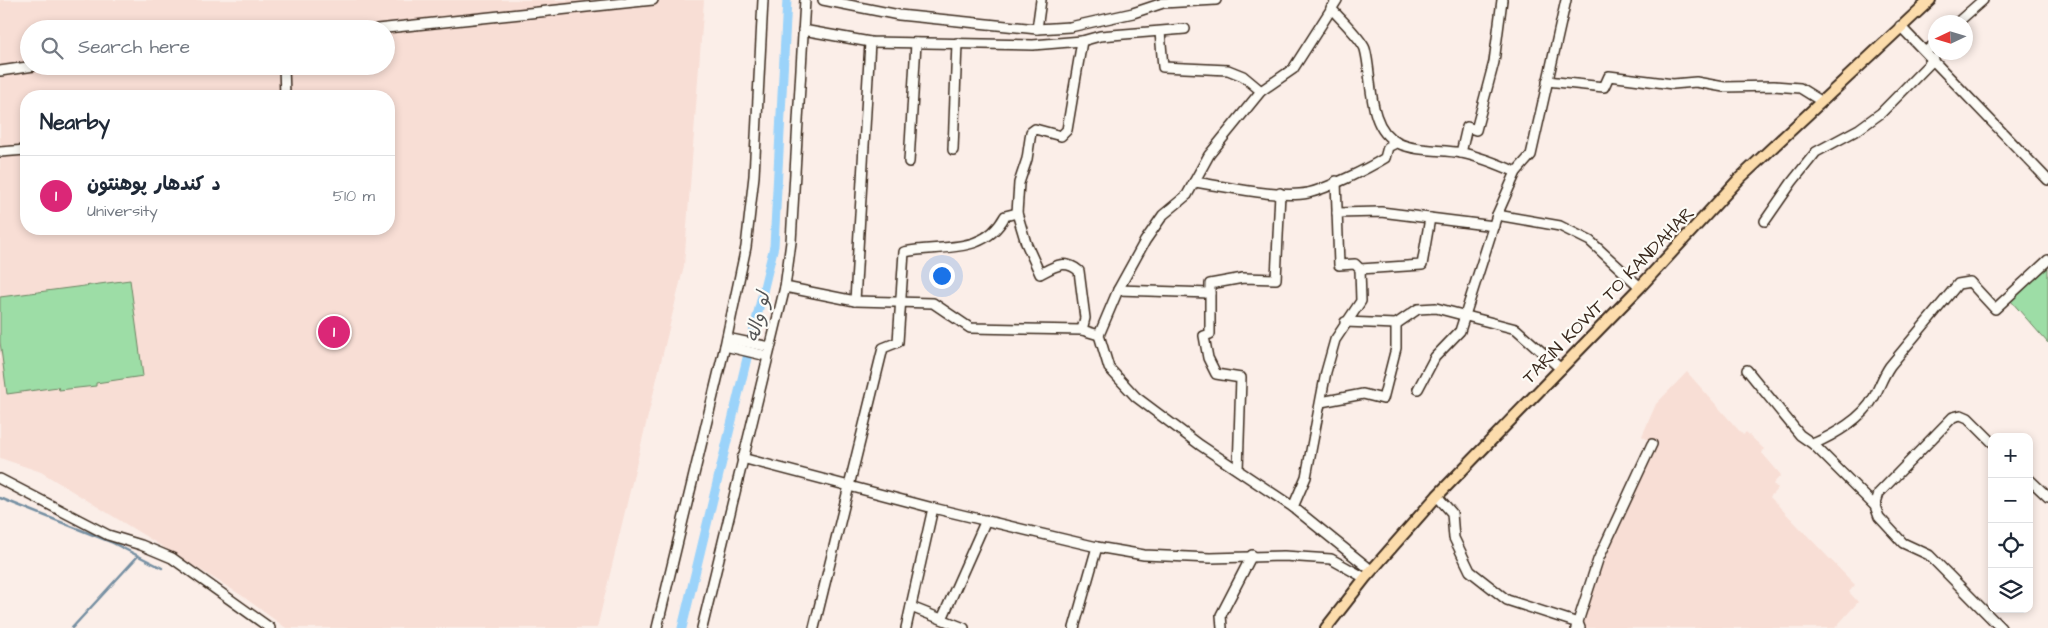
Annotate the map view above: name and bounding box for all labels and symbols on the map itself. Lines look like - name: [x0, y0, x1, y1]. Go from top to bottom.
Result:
- north arrow: [1928, 15, 1973, 60]
- street label: TARIN KOWT TO KANDAHAR: [1517, 201, 1700, 390]
- your location: [929, 263, 955, 289]
- water label: لو واله: [739, 287, 778, 345]
- pin: 1: [318, 313, 350, 351]

